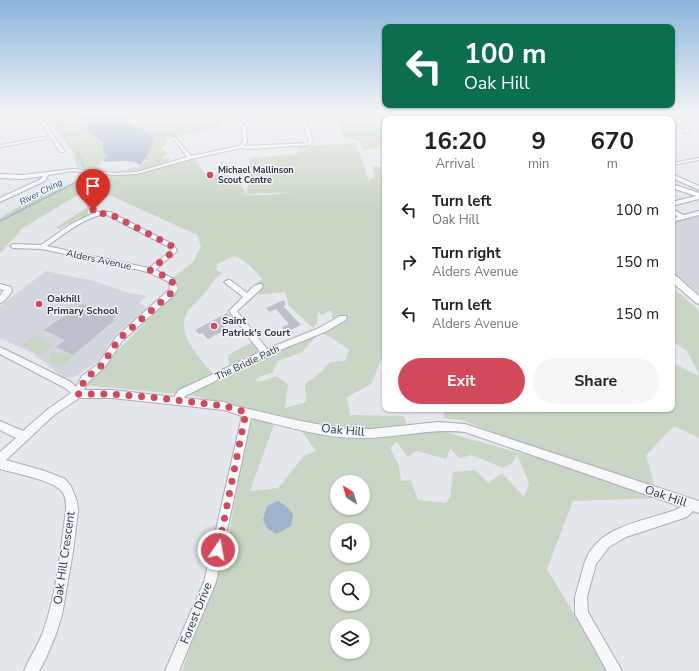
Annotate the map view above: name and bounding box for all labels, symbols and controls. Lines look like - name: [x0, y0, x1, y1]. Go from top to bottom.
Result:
- text: 100 m: [464, 35, 547, 73]
- icon: left: [398, 40, 450, 92]
- text: Oak Hill: [464, 71, 530, 95]
- text: 16:20: [423, 125, 487, 157]
- text: 9: [531, 125, 546, 157]
- text: 670: [591, 125, 634, 157]
- text: Arrival: [435, 155, 475, 173]
- text: min: [528, 155, 549, 173]
- text: m: [607, 155, 618, 173]
- place label: Michael Mallinson Scout Centre: [218, 164, 294, 186]
- pin: [76, 169, 110, 210]
- marker: Michael Mallinson Scout Centre: [205, 170, 215, 180]
- icon: arrive: [82, 175, 104, 197]
- water label: River Ching: [17, 176, 65, 208]
- text: Turn left: [432, 191, 491, 211]
- icon: left: [398, 199, 420, 221]
- text: 100 m: [615, 200, 659, 220]
- text: Oak Hill: [432, 211, 479, 229]
- text: Turn right: [432, 243, 501, 263]
- street label: Alders Avenue: [65, 246, 133, 274]
- icon: right: [398, 251, 420, 273]
- text: 150 m: [615, 252, 659, 272]
- text: Alders Avenue: [432, 263, 518, 281]
- place label: Oakhill Primary School: [47, 292, 119, 318]
- text: Turn left: [432, 295, 491, 315]
- marker: Oakhill Primary School: [34, 299, 44, 309]
- icon: left: [398, 303, 420, 325]
- text: 150 m: [615, 304, 659, 324]
- place label: Saint Patrick's Court: [222, 314, 290, 340]
- text: Alders Avenue: [432, 315, 518, 333]
- marker: Saint Patrick's Court: [209, 321, 219, 331]
- street label: The Bridle Path: [213, 342, 282, 384]
- button: Exit: [398, 358, 525, 404]
- button: Share: [533, 358, 659, 404]
- street label: Oak Hill: [321, 420, 366, 440]
- north arrow: [330, 475, 370, 515]
- map controls: [330, 475, 370, 659]
- street label: Oak Hill: [643, 481, 690, 511]
- street label: Oak Hill Crescent: [50, 510, 79, 606]
- button: sound: [330, 523, 370, 563]
- position arrow: [197, 529, 239, 571]
- button: search: [330, 571, 370, 611]
- street label: Forest Drive: [176, 580, 216, 646]
- button: layers: [330, 619, 370, 659]

